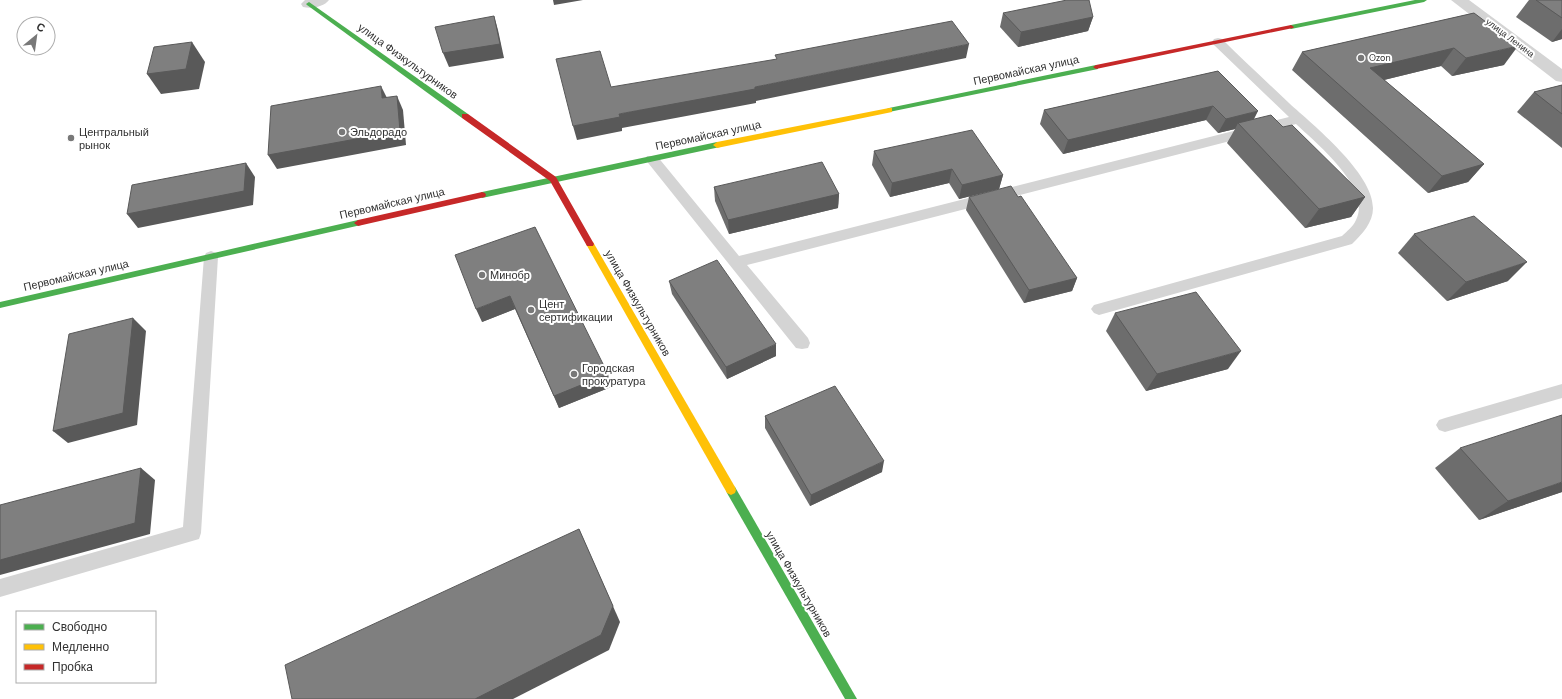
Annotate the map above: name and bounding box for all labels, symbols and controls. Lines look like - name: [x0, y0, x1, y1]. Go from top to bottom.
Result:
- north arrow: [16, 16, 56, 56]
- street label: улица Ленина: [1483, 16, 1537, 60]
- text: С: [34, 19, 48, 35]
- street label: улица Физкультурников: [355, 20, 461, 102]
- street label: Первомайская улица: [972, 52, 1081, 88]
- place label: Ozon: [1369, 52, 1391, 64]
- marker: Ozon: [1356, 53, 1366, 63]
- street label: Первомайская улица: [654, 117, 763, 153]
- place label: Центральный рынок: [79, 125, 149, 152]
- place label: Эльдорадо: [350, 125, 407, 139]
- marker: Эльдорадо: [337, 127, 347, 137]
- marker: Центральный рынок: [66, 133, 76, 143]
- street label: Первомайская улица: [338, 184, 447, 222]
- street label: улица Физкультурников: [602, 248, 674, 359]
- street label: Первомайская улица: [22, 256, 131, 294]
- place label: Минобр: [490, 268, 530, 282]
- marker: Минобр: [477, 270, 487, 280]
- place label: Цент сертификации: [539, 297, 613, 324]
- marker: Цент сертификации: [526, 305, 536, 315]
- place label: Городская прокуратура: [582, 361, 646, 388]
- marker: Городская прокуратура: [569, 369, 579, 379]
- street label: улица Физкультурников: [763, 529, 835, 640]
- legend: [16, 611, 156, 683]
- text: Свободно: [52, 619, 107, 635]
- text: Медленно: [52, 639, 109, 655]
- text: Пробка: [52, 659, 93, 675]

